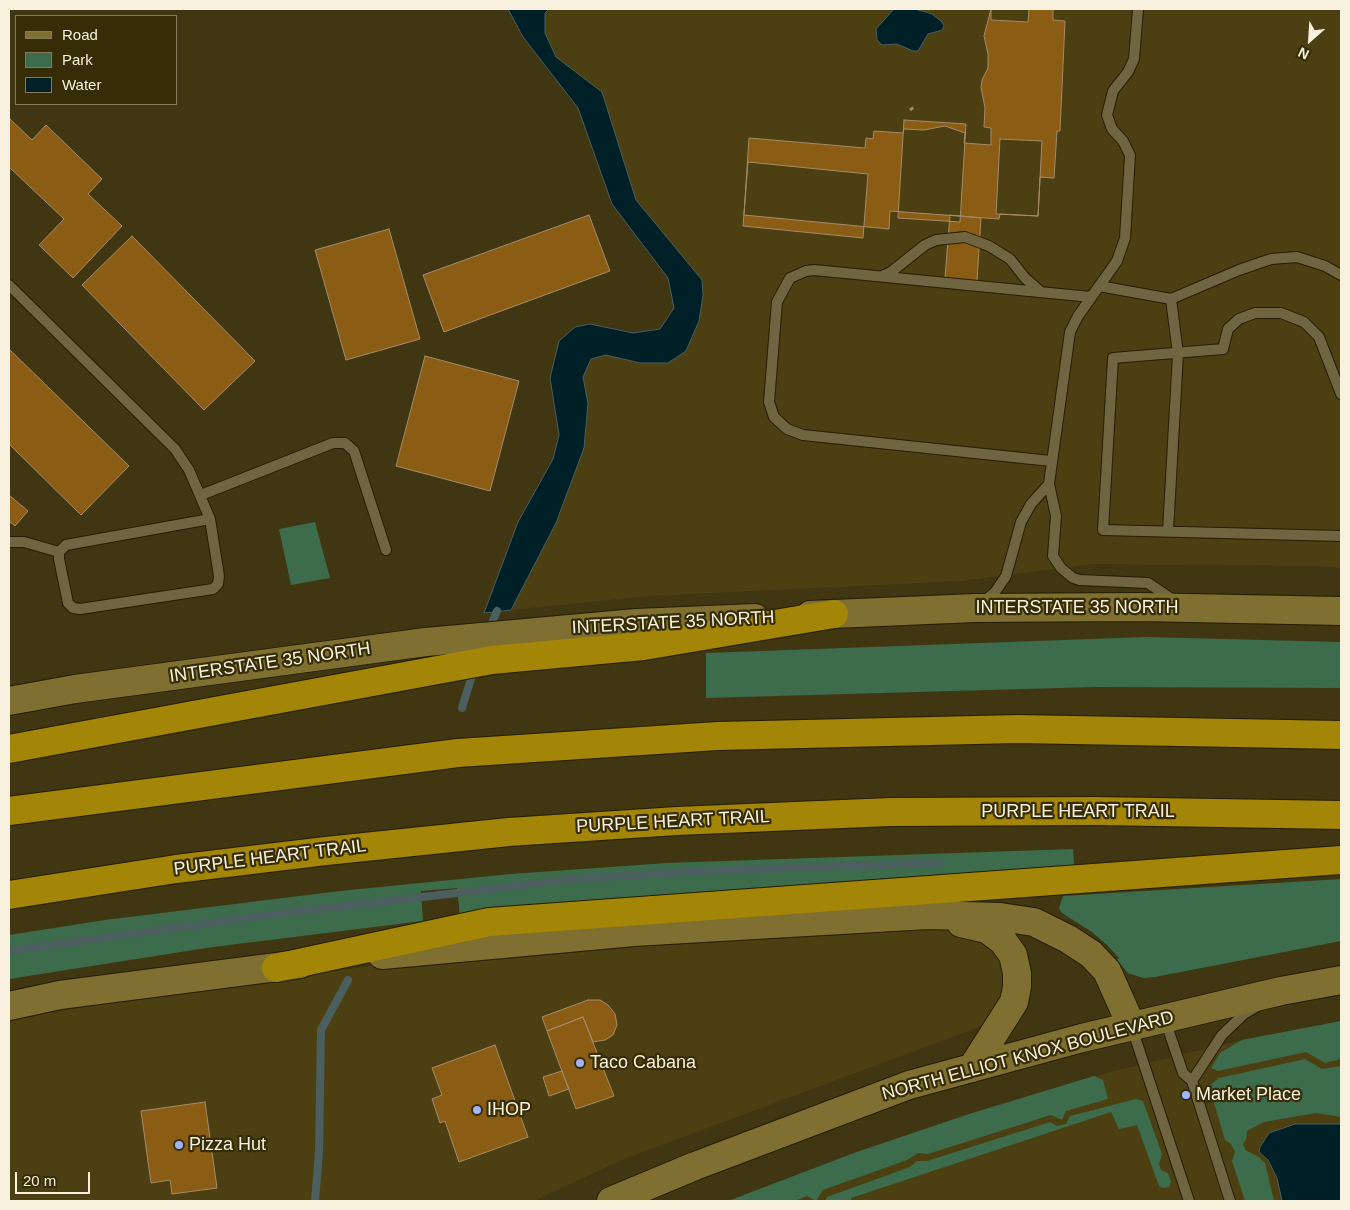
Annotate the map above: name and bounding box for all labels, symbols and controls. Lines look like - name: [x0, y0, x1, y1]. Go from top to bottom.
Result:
- legend: [15, 15, 178, 105]
- north arrow: [1285, 15, 1335, 65]
- text: Road: [62, 26, 98, 43]
- text: N: [1295, 44, 1311, 63]
- text: Park: [62, 51, 93, 68]
- text: Water: [62, 76, 101, 93]
- street label: INTERSTATE 35 NORTH: [975, 597, 1179, 619]
- street label: INTERSTATE 35 NORTH: [571, 607, 775, 639]
- street label: INTERSTATE 35 NORTH: [168, 638, 372, 688]
- street label: PURPLE HEART TRAIL: [981, 801, 1175, 823]
- street label: PURPLE HEART TRAIL: [576, 806, 770, 838]
- street label: PURPLE HEART TRAIL: [173, 835, 367, 881]
- street label: NORTH ELLIOT KNOX BOULEVARD: [880, 1007, 1176, 1105]
- place label: Taco Cabana: [590, 1052, 696, 1074]
- marker: Taco Cabana: [574, 1057, 586, 1069]
- place label: Market Place: [1196, 1084, 1301, 1106]
- marker: Market Place: [1180, 1089, 1192, 1101]
- place label: IHOP: [487, 1099, 531, 1121]
- marker: IHOP: [471, 1104, 483, 1116]
- place label: Pizza Hut: [189, 1134, 266, 1156]
- marker: Pizza Hut: [173, 1139, 185, 1151]
- scale bar: [18, 1162, 92, 1194]
- text: 20 m: [23, 1172, 56, 1189]

